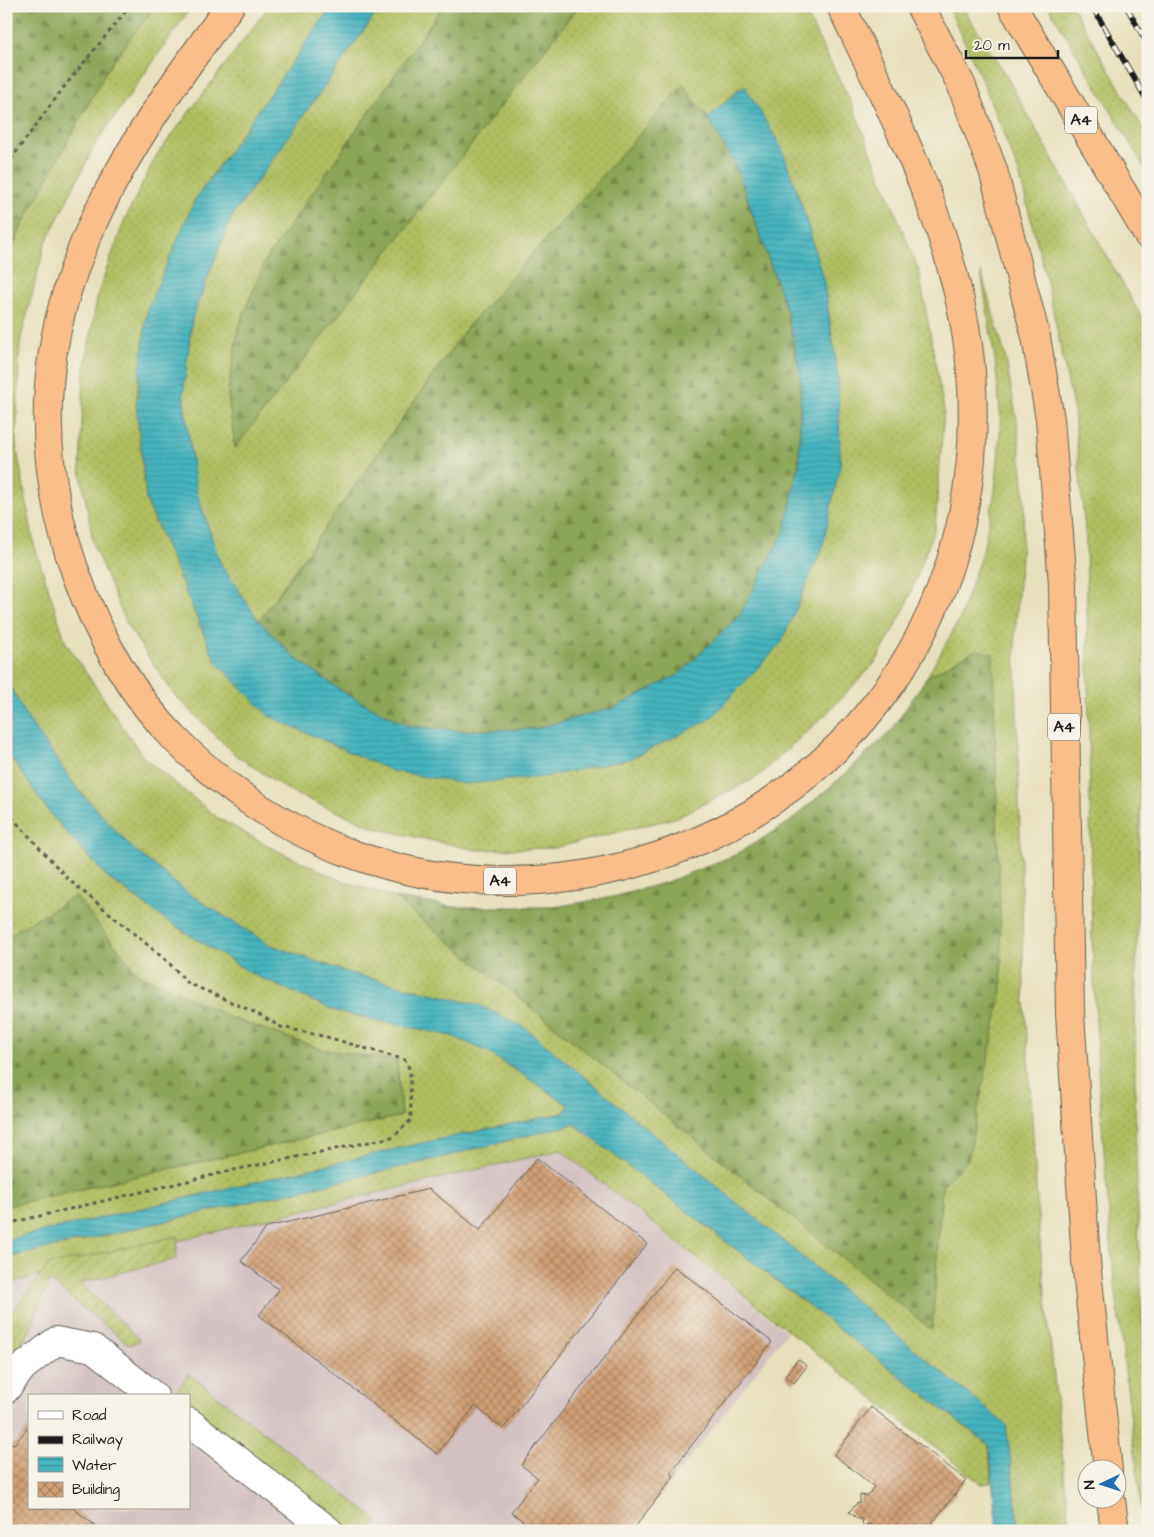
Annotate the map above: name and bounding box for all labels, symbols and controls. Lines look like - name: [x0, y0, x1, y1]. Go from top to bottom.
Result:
- scale bar: [966, 28, 1059, 60]
- text: 20 m: [974, 35, 1010, 56]
- road number: A4: [1065, 106, 1097, 134]
- road number: A4: [1048, 714, 1080, 740]
- road number: A4: [484, 868, 516, 894]
- legend: [28, 1394, 190, 1510]
- text: Road: [72, 1405, 107, 1426]
- text: Railway: [72, 1429, 123, 1451]
- text: Water: [72, 1455, 116, 1476]
- north arrow: [1076, 1460, 1126, 1510]
- text: Building: [72, 1479, 120, 1501]
- text: N: [1080, 1480, 1100, 1490]

